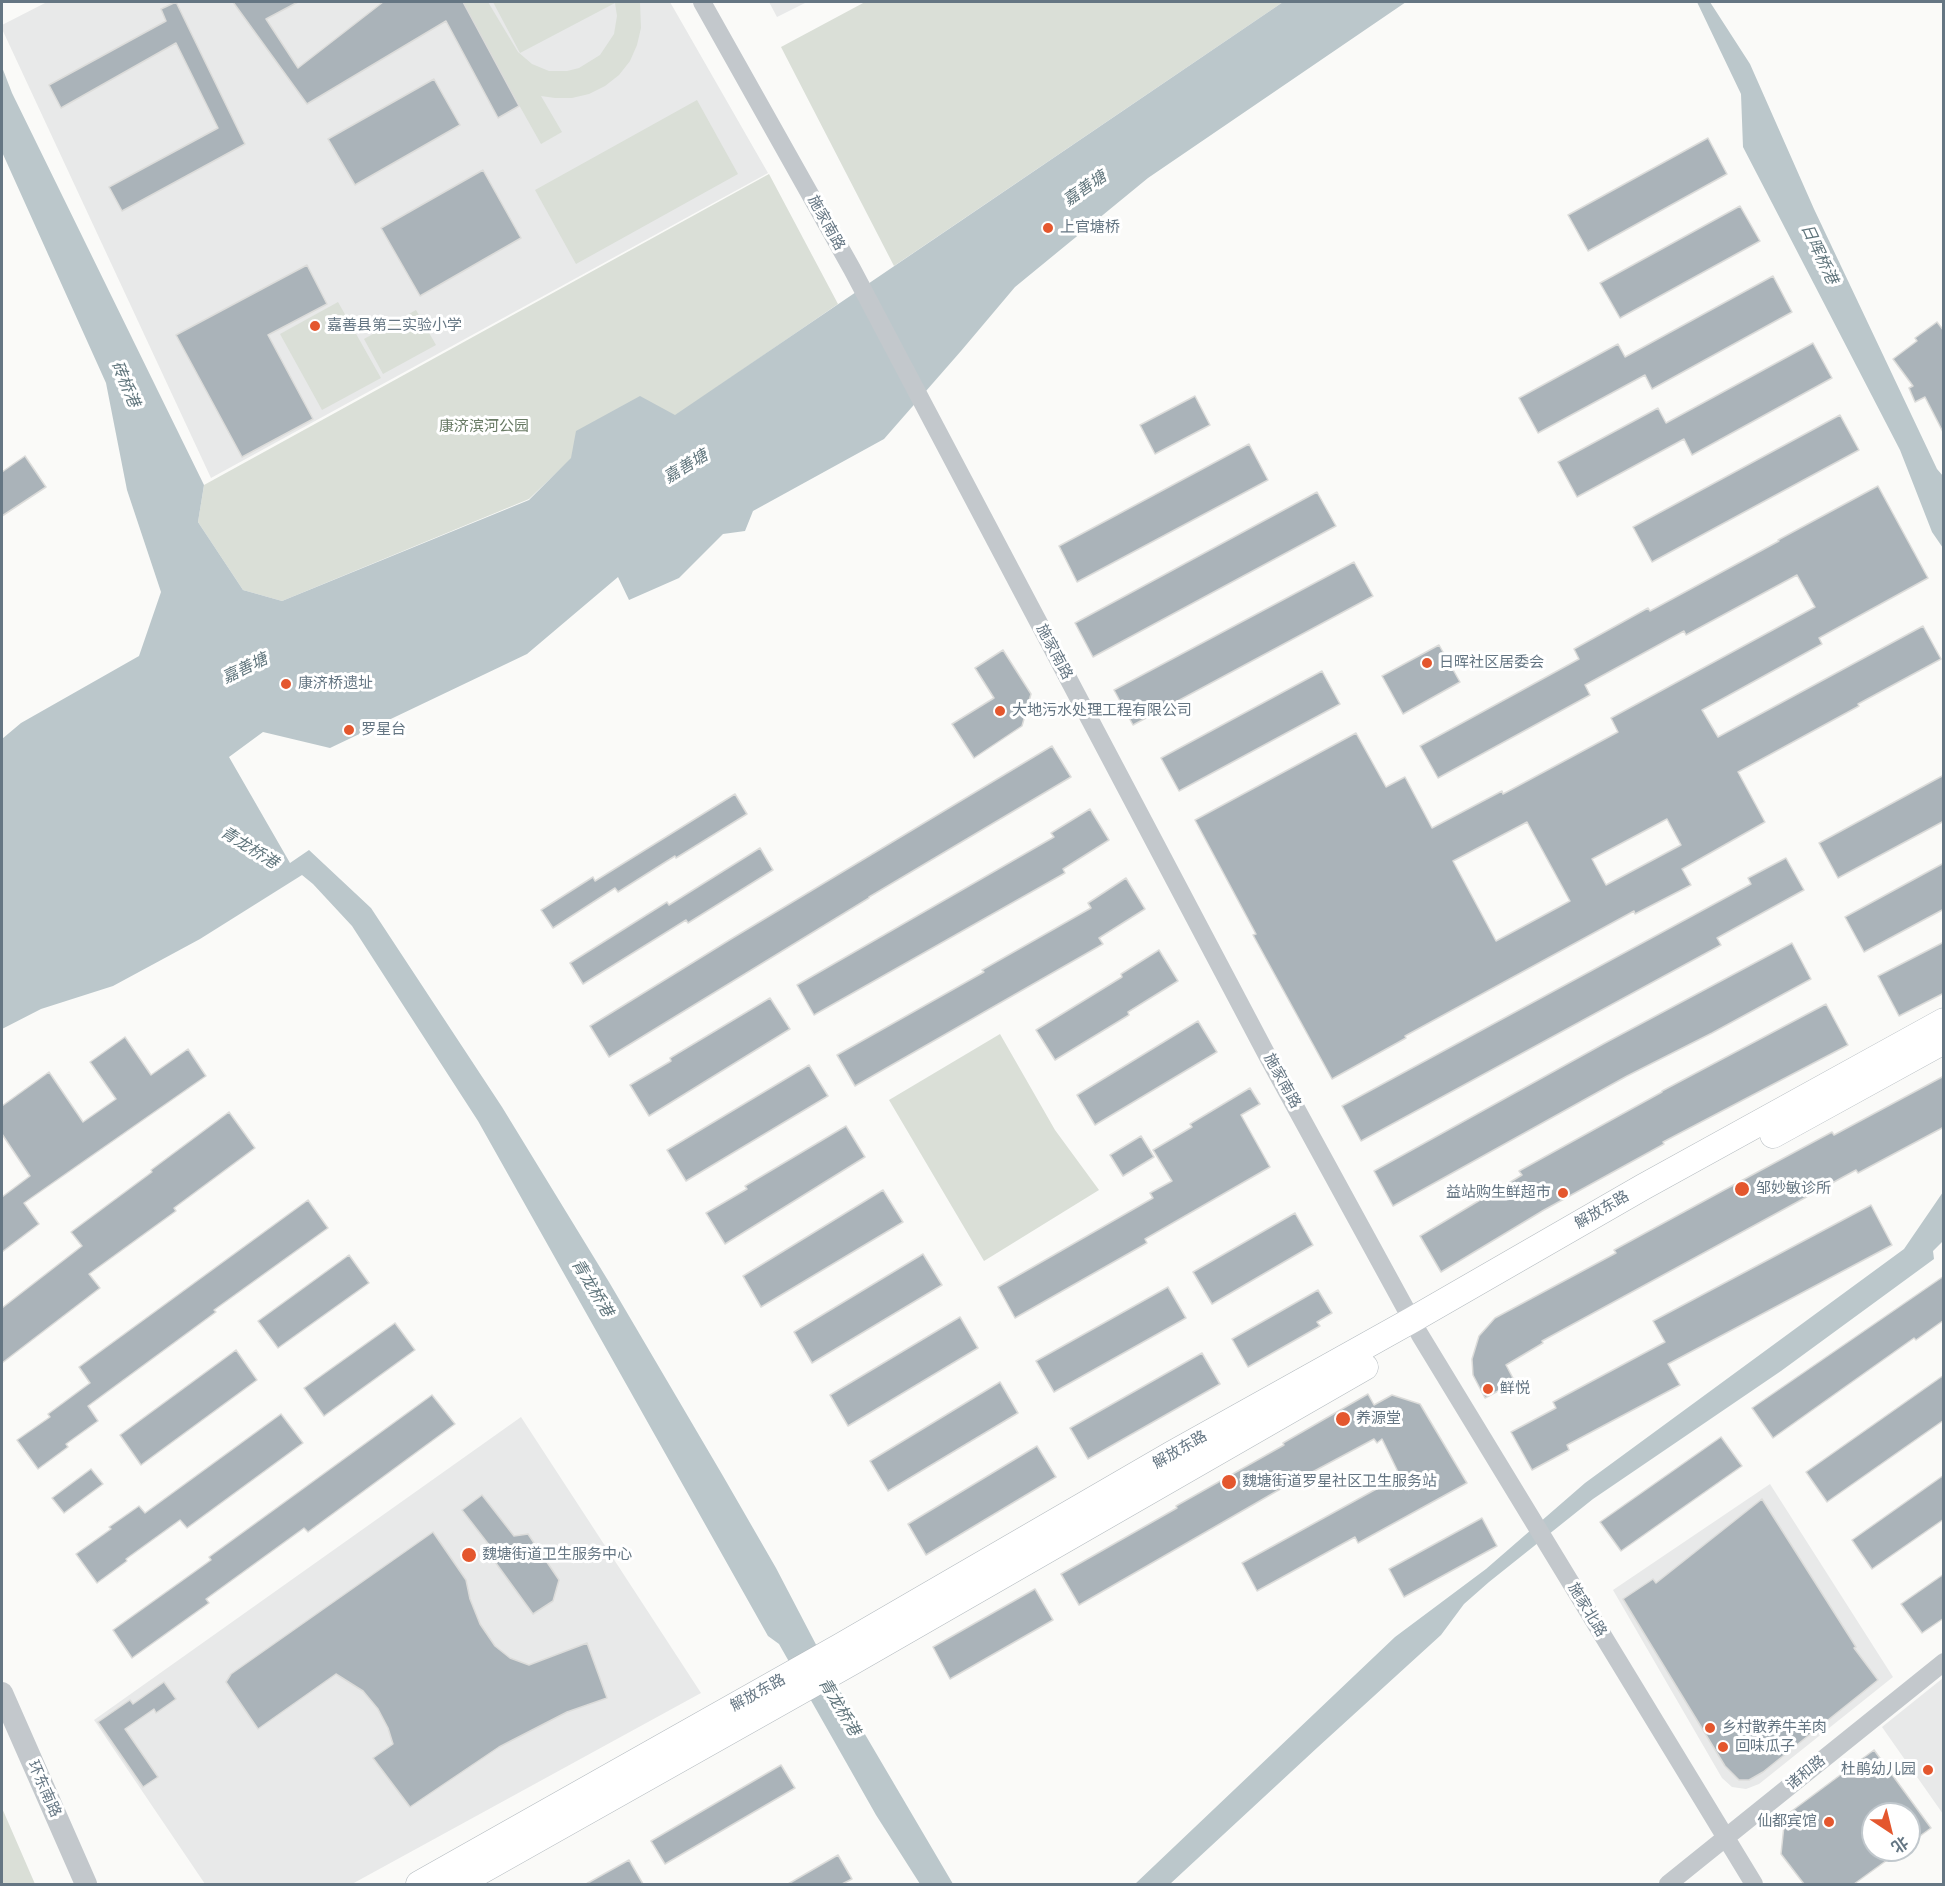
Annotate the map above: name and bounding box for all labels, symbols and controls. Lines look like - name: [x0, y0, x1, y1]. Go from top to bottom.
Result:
- water label: 嘉善塘: [1060, 167, 1110, 211]
- street label: 施家南路: [804, 192, 848, 254]
- place label: 上官塘桥: [1060, 219, 1120, 237]
- marker: 上官塘桥: [1041, 221, 1055, 235]
- water label: 日晖桥港: [1797, 221, 1841, 287]
- place label: 嘉善县第二实验小学: [327, 317, 462, 335]
- marker: 嘉善县第二实验小学: [308, 319, 322, 333]
- water label: 砖桥港: [107, 358, 143, 410]
- park label: 康济滨河公园: [439, 418, 529, 436]
- water label: 嘉善塘: [661, 446, 711, 488]
- street label: 施家南路: [1032, 621, 1076, 683]
- water label: 嘉善塘: [219, 650, 271, 688]
- place label: 日晖社区居委会: [1439, 654, 1544, 672]
- marker: 日晖社区居委会: [1420, 656, 1434, 670]
- place label: 康济桥遗址: [298, 675, 373, 693]
- marker: 康济桥遗址: [279, 677, 293, 691]
- place label: 大地污水处理工程有限公司: [1012, 702, 1192, 720]
- marker: 大地污水处理工程有限公司: [993, 704, 1007, 718]
- place label: 罗星台: [361, 721, 406, 739]
- marker: 罗星台: [342, 723, 356, 737]
- water label: 青龙桥港: [217, 823, 281, 873]
- street label: 施家南路: [1260, 1050, 1304, 1112]
- marker: 邹妙敏诊所: [1733, 1180, 1751, 1198]
- place label: 邹妙敏诊所: [1756, 1180, 1831, 1198]
- place label: 益站购生鲜超市: [1446, 1184, 1551, 1202]
- marker: 益站购生鲜超市: [1556, 1186, 1570, 1200]
- street label: 解放东路: [1572, 1187, 1632, 1233]
- water label: 青龙桥港: [567, 1256, 617, 1320]
- place label: 鲜悦: [1500, 1380, 1530, 1398]
- marker: 鲜悦: [1481, 1382, 1495, 1396]
- marker: 养源堂: [1334, 1410, 1352, 1428]
- place label: 养源堂: [1356, 1410, 1401, 1428]
- street label: 解放东路: [1150, 1427, 1210, 1473]
- marker: 魏塘街道罗星社区卫生服务站: [1220, 1473, 1238, 1491]
- place label: 魏塘街道罗星社区卫生服务站: [1242, 1473, 1437, 1491]
- marker: 魏塘街道卫生服务中心: [460, 1546, 478, 1564]
- place label: 魏塘街道卫生服务中心: [482, 1546, 632, 1564]
- street label: 施家北路: [1564, 1580, 1610, 1640]
- street label: 解放东路: [727, 1671, 789, 1715]
- water label: 青龙桥港: [814, 1675, 864, 1739]
- place label: 乡村散养牛羊肉: [1722, 1719, 1827, 1737]
- marker: 乡村散养牛羊肉: [1703, 1721, 1717, 1735]
- place label: 回味瓜子: [1735, 1738, 1795, 1756]
- marker: 回味瓜子: [1716, 1740, 1730, 1754]
- street label: 诸和路: [1783, 1752, 1829, 1794]
- street label: 环东南路: [24, 1758, 64, 1820]
- place label: 杜鹃幼儿园: [1841, 1761, 1916, 1779]
- marker: 杜鹃幼儿园: [1921, 1763, 1935, 1777]
- north arrow: [1861, 1802, 1921, 1862]
- place label: 仙都宾馆: [1757, 1813, 1817, 1831]
- marker: 仙都宾馆: [1822, 1815, 1836, 1829]
- text: 北: [1887, 1831, 1913, 1859]

